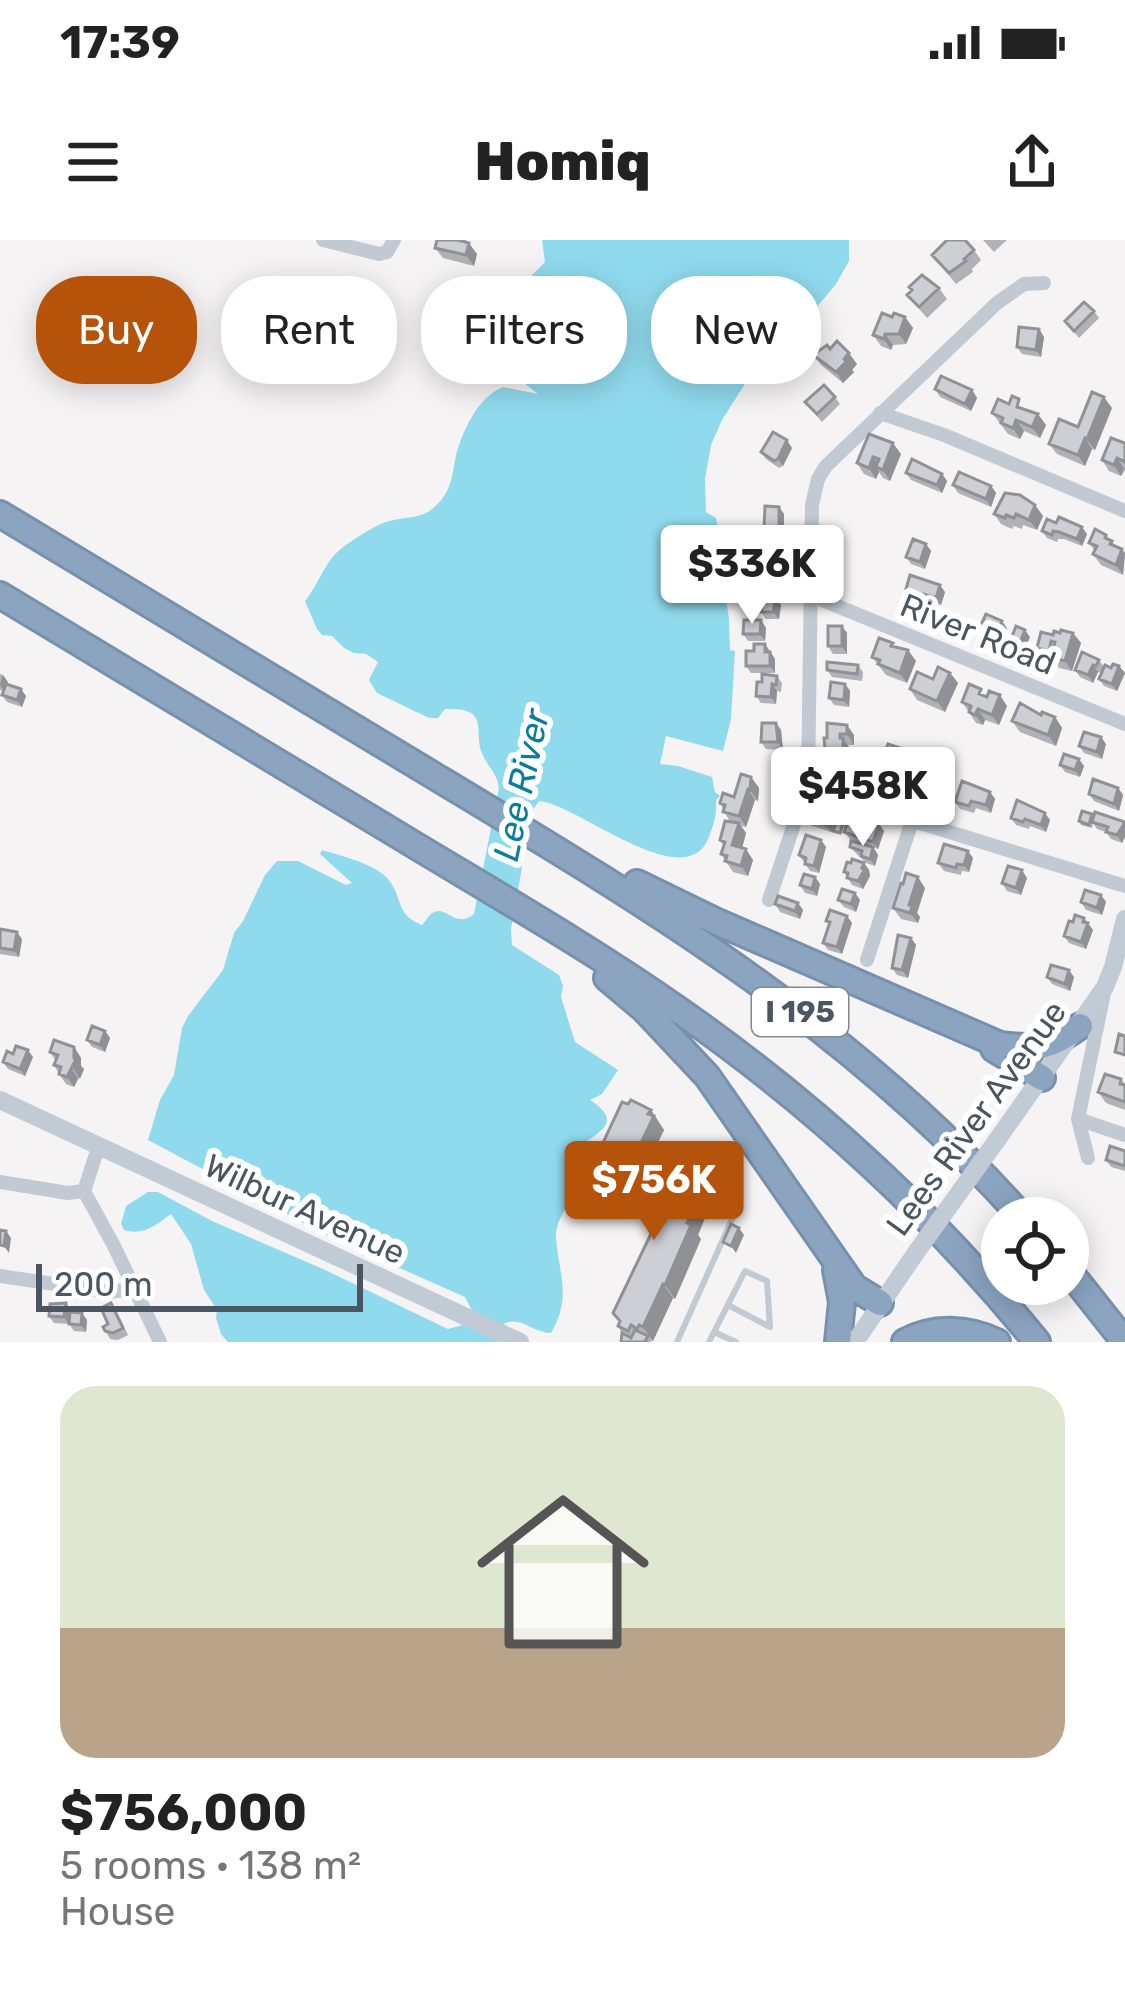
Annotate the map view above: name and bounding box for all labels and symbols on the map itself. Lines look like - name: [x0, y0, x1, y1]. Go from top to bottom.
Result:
- pin: $336K: [668, 525, 836, 627]
- street label: River Road: [895, 585, 1061, 683]
- water label: Lee River: [484, 704, 558, 865]
- pin: $458K: [779, 747, 947, 849]
- road number: I 195: [752, 988, 848, 1036]
- street label: Lees River Avenue: [878, 993, 1074, 1243]
- pin: $756K: [570, 1141, 738, 1243]
- street label: Wilbur Avenue: [199, 1146, 411, 1272]
- scale bar: [36, 1258, 363, 1311]

